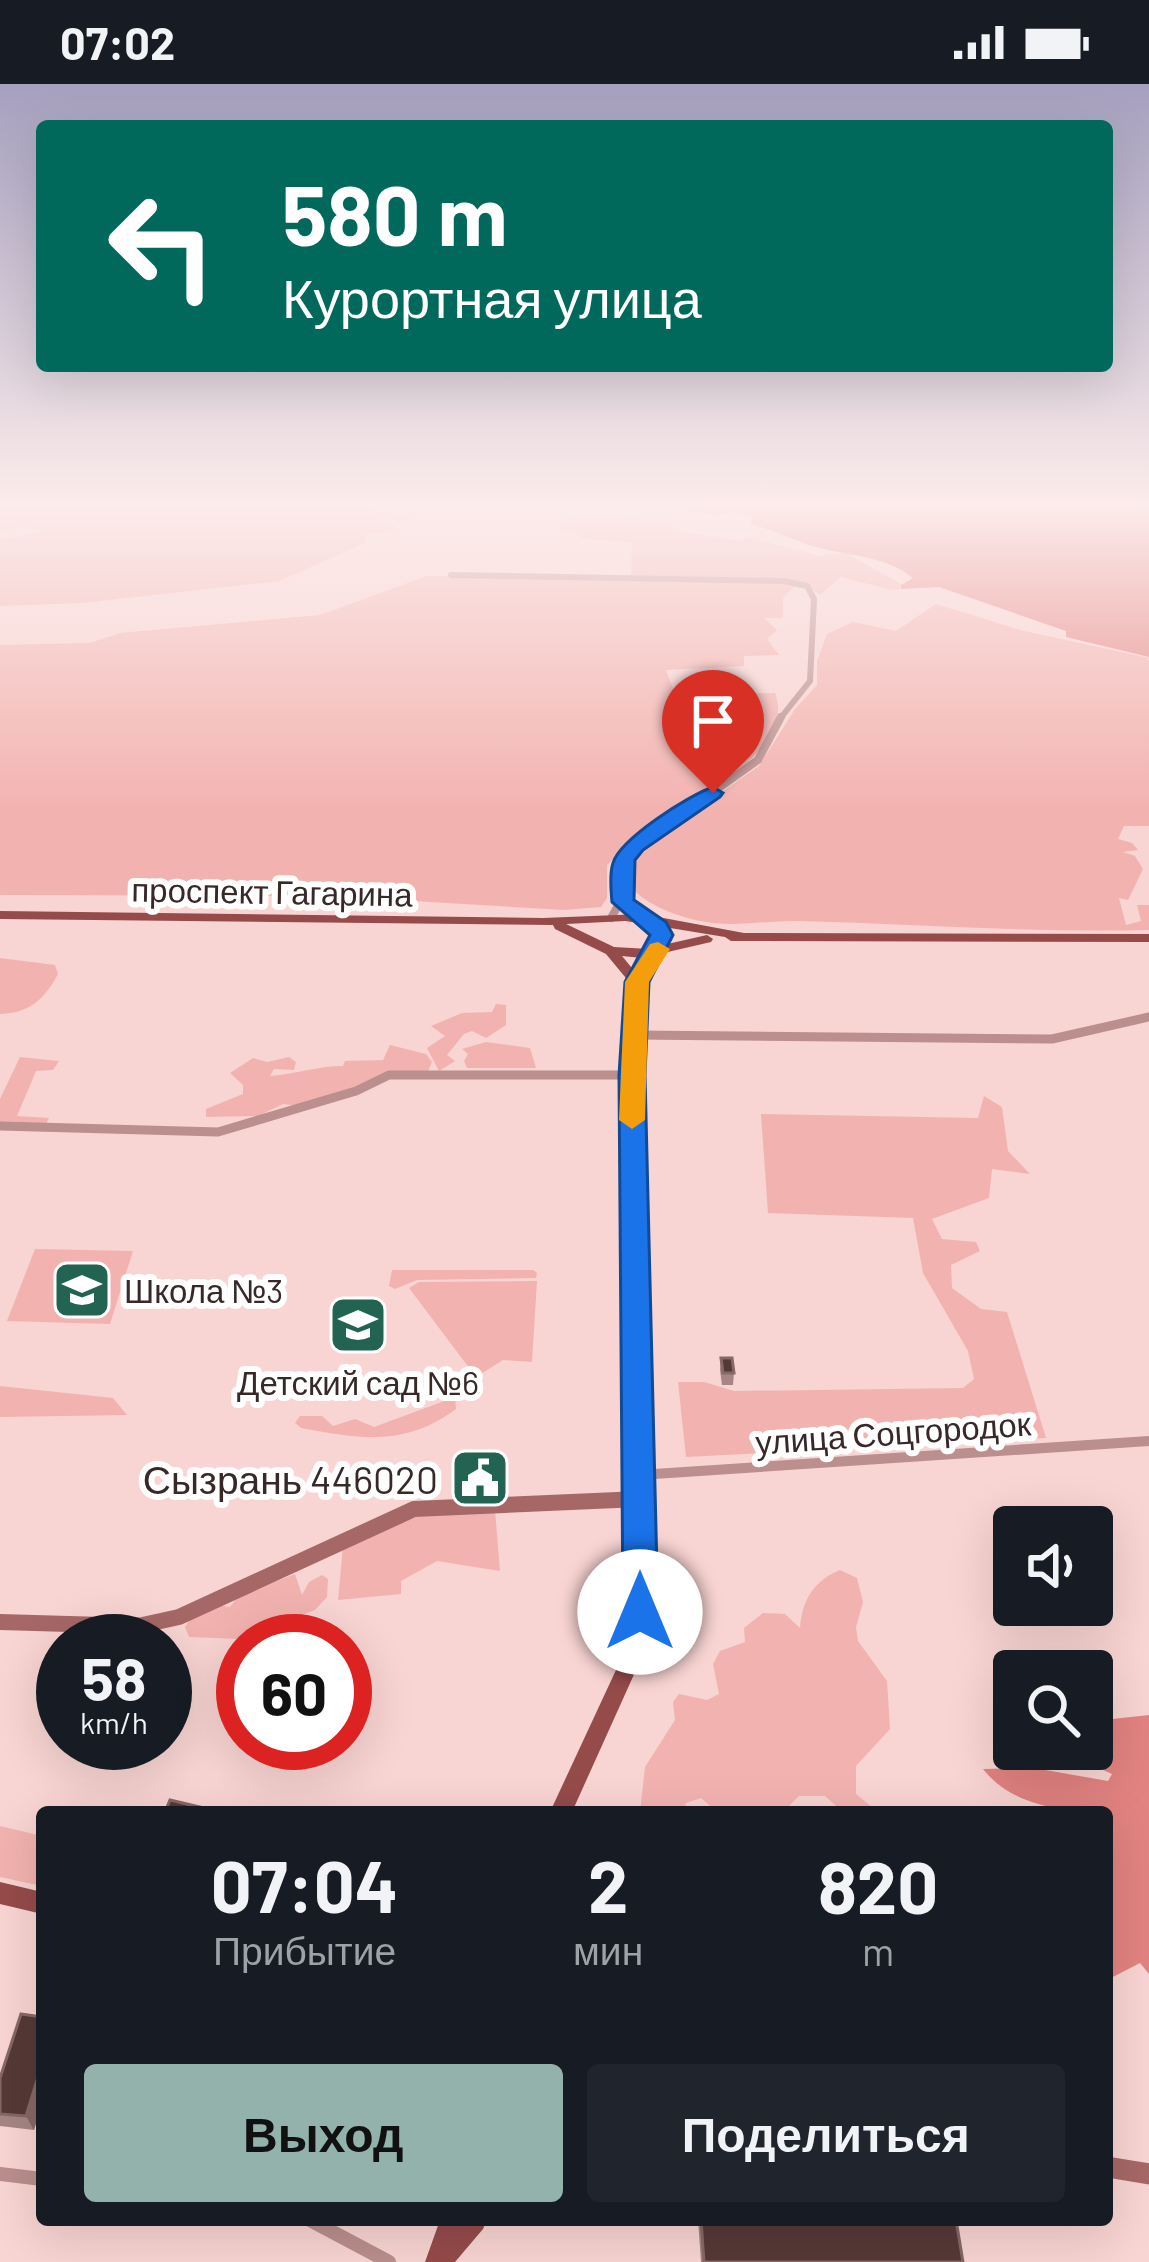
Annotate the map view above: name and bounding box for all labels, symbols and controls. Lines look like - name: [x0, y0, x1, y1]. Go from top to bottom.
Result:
- text: 07:02: [60, 15, 175, 69]
- text: 580 m: [282, 162, 508, 263]
- icon: left: [84, 168, 240, 324]
- text: Курортная улица: [282, 264, 702, 329]
- pin: [662, 670, 764, 793]
- icon: arrive: [680, 688, 746, 754]
- street label: проспект Гагарина: [131, 869, 414, 913]
- school or university icon: Школа №3: [51, 1259, 113, 1321]
- place label: Школа №3: [124, 1270, 283, 1310]
- school or university icon: Детский сад №6: [327, 1294, 389, 1356]
- place label: Детский сад №6: [237, 1362, 479, 1402]
- street label: улица Соцгородок: [754, 1402, 1033, 1462]
- public building icon: Сызрань 446020: [449, 1447, 511, 1509]
- place label: Сызрань 446020: [143, 1455, 438, 1502]
- map controls: [993, 1506, 1113, 1770]
- button: sound: [993, 1506, 1113, 1626]
- position arrow: [577, 1549, 703, 1675]
- speed limit sign: 60: [216, 1614, 372, 1770]
- text: 58: [82, 1641, 146, 1713]
- button: search: [993, 1650, 1113, 1770]
- text: km/h: [80, 1704, 148, 1740]
- text: 07:04: [211, 1841, 398, 1927]
- text: 2: [588, 1841, 628, 1927]
- text: 820: [818, 1842, 938, 1928]
- text: Прибытие: [213, 1926, 396, 1973]
- text: мин: [573, 1926, 643, 1973]
- text: m: [862, 1927, 894, 1974]
- button: Выход: [84, 2064, 563, 2202]
- button: Поделиться: [587, 2064, 1065, 2202]

